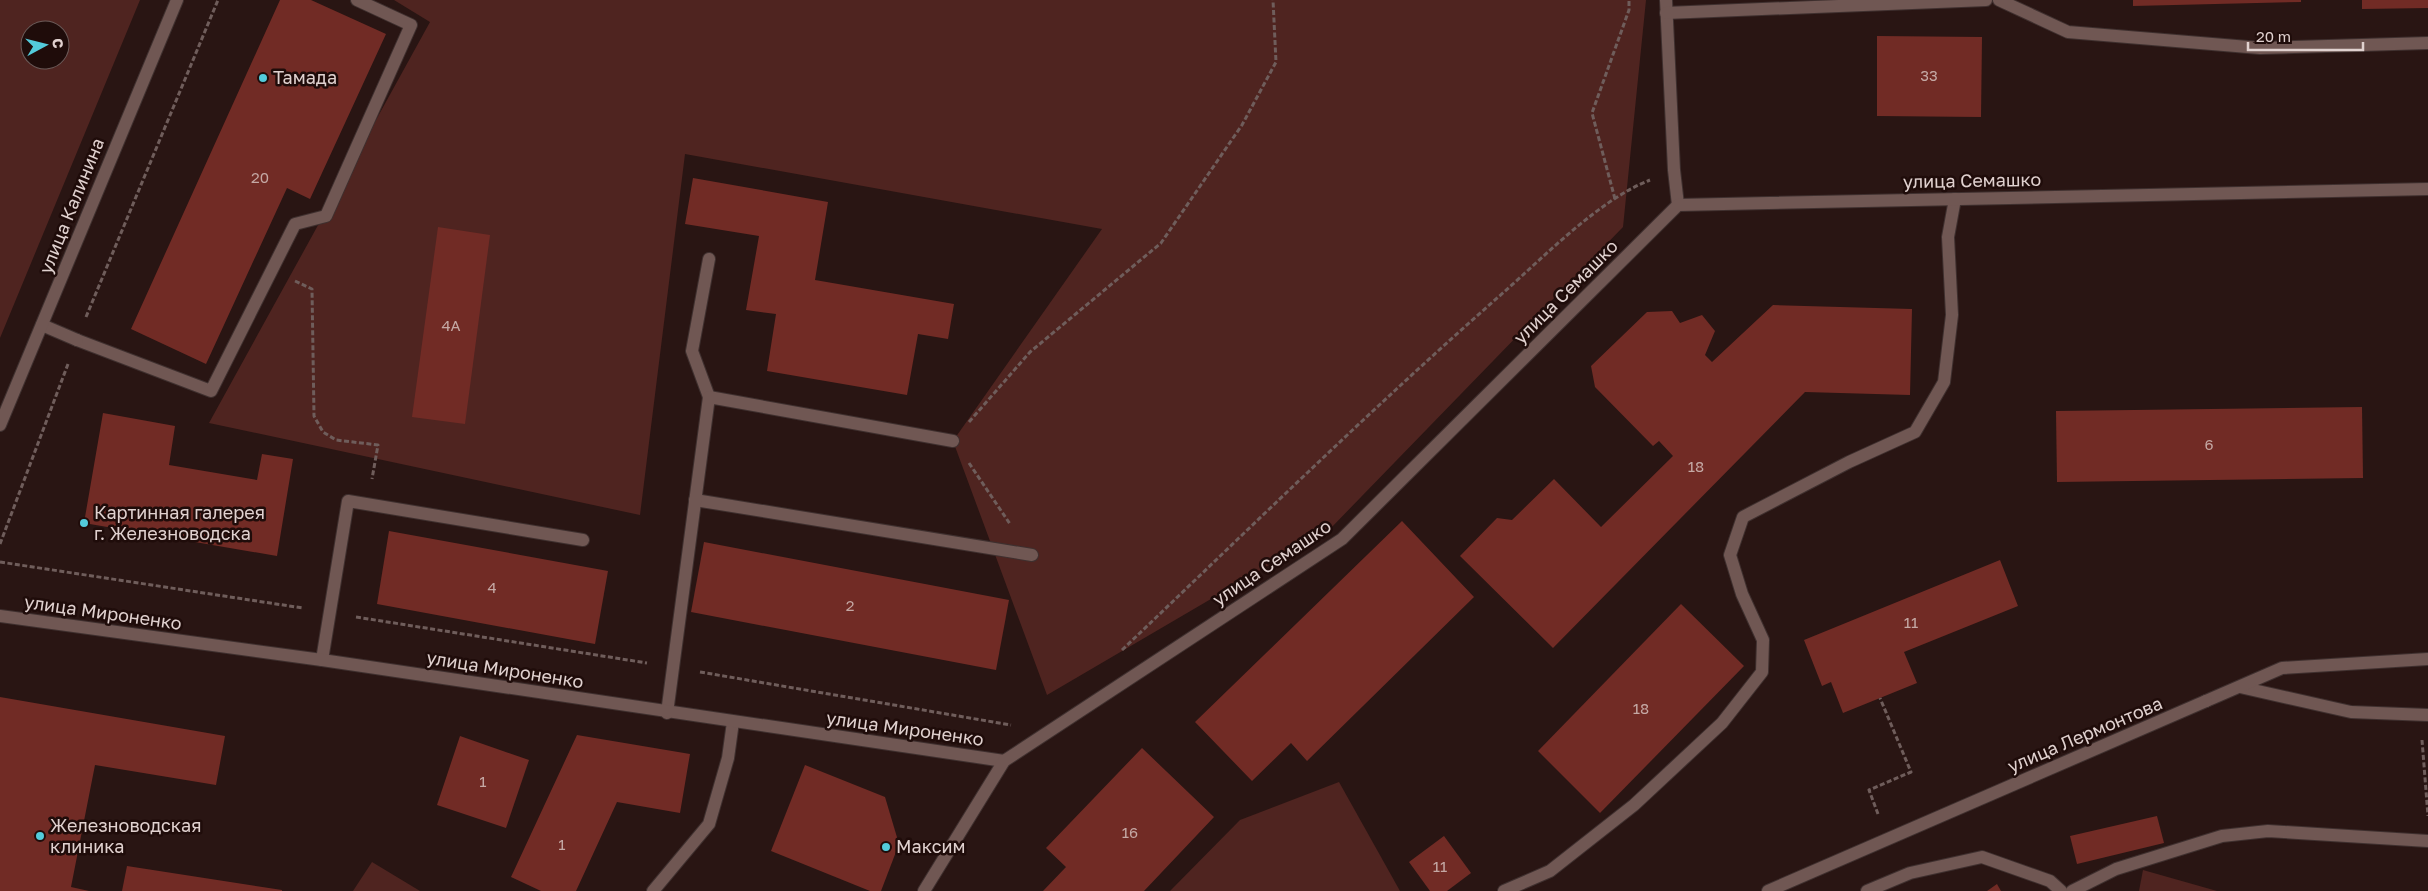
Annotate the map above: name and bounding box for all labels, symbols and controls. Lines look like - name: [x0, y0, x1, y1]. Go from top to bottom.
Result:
- north arrow: [20, 20, 70, 70]
- scale bar: [2248, 20, 2363, 52]
- text: 20 m: [2256, 27, 2291, 45]
- text: С: [49, 37, 67, 49]
- place label: Тамада: [273, 66, 337, 88]
- house number: 33: [1920, 66, 1938, 84]
- marker: Тамада: [257, 72, 269, 84]
- street label: улица Калинина: [34, 135, 108, 277]
- house number: 20: [251, 168, 269, 186]
- street label: улица Семашко: [1903, 168, 2041, 192]
- street label: улица Семашко: [1509, 235, 1622, 348]
- house number: 4А: [441, 316, 461, 334]
- house number: 6: [2204, 435, 2214, 453]
- house number: 18: [1688, 457, 1704, 475]
- place label: Картинная галерея г. Железноводска: [94, 501, 265, 544]
- street label: улица Семашко: [1208, 514, 1335, 610]
- marker: Картинная галерея г. Железноводска: [78, 517, 90, 529]
- house number: 4: [487, 578, 497, 596]
- street label: улица Мироненко: [23, 590, 183, 634]
- house number: 2: [846, 596, 854, 614]
- house number: 11: [1904, 613, 1918, 631]
- street label: улица Мироненко: [425, 646, 585, 692]
- street label: улица Лермонтова: [2004, 691, 2165, 777]
- house number: 18: [1633, 699, 1649, 717]
- street label: улица Мироненко: [825, 706, 985, 750]
- house number: 1: [479, 772, 487, 790]
- place label: Железноводская клиника: [50, 814, 201, 857]
- house number: 16: [1122, 823, 1138, 841]
- marker: Железноводская клиника: [34, 830, 46, 842]
- house number: 1: [558, 835, 566, 853]
- place label: Максим: [896, 835, 965, 857]
- marker: Максим: [880, 841, 892, 853]
- house number: 11: [1433, 857, 1447, 875]

